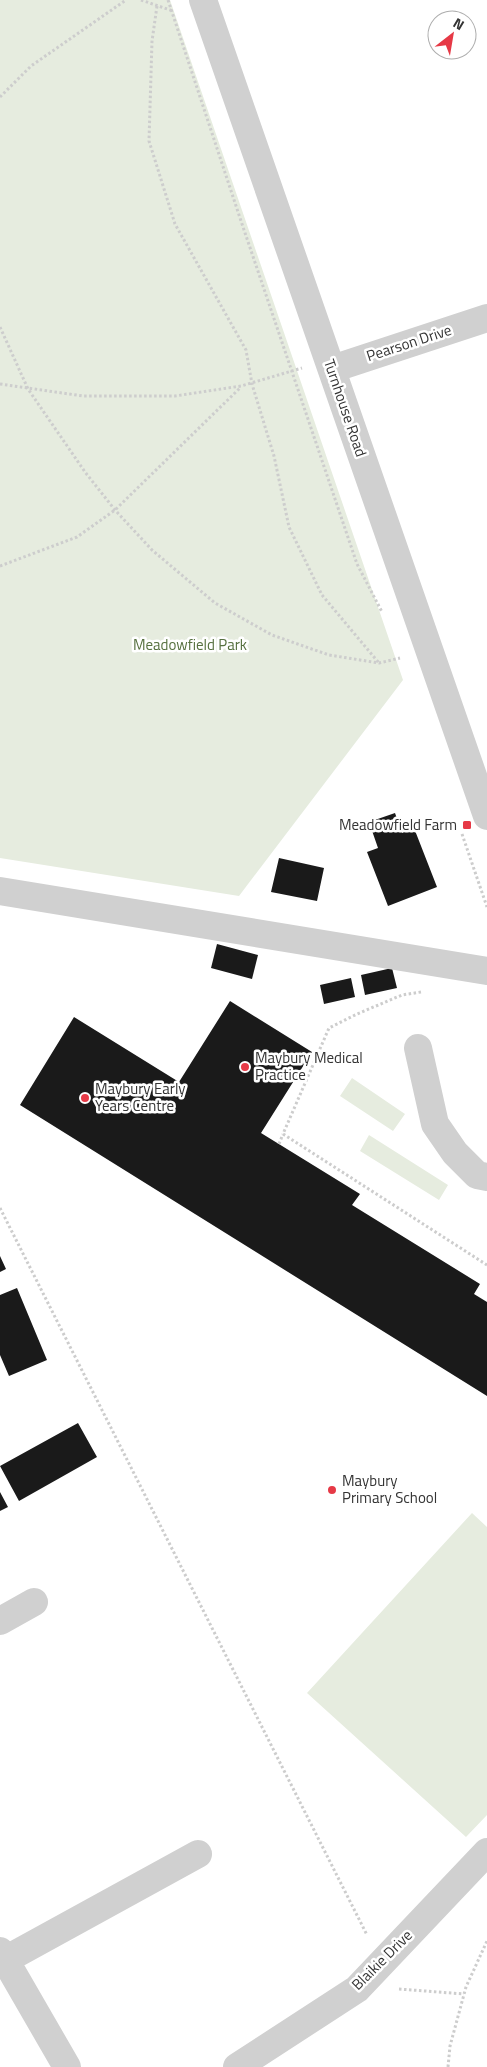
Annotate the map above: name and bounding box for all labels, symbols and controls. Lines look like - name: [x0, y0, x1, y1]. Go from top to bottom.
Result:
- north arrow: [427, 10, 477, 60]
- text: N: [449, 12, 469, 35]
- street label: Pearson Drive: [363, 318, 454, 367]
- street label: Turnhouse Road: [318, 356, 373, 460]
- park label: Meadowfield Park: [133, 633, 247, 656]
- place label: Meadowfield Farm: [339, 813, 457, 836]
- marker: Meadowfield Farm: [461, 819, 473, 831]
- place label: Maybury Medical Practice: [255, 1046, 363, 1086]
- marker: Maybury Medical Practice: [239, 1061, 251, 1073]
- place label: Maybury Early Years Centre: [95, 1077, 186, 1117]
- marker: Maybury Early Years Centre: [79, 1092, 91, 1104]
- place label: Maybury Primary School: [342, 1469, 437, 1509]
- marker: Maybury Primary School: [326, 1484, 338, 1496]
- street label: Blaikie Drive: [346, 1924, 417, 1995]

